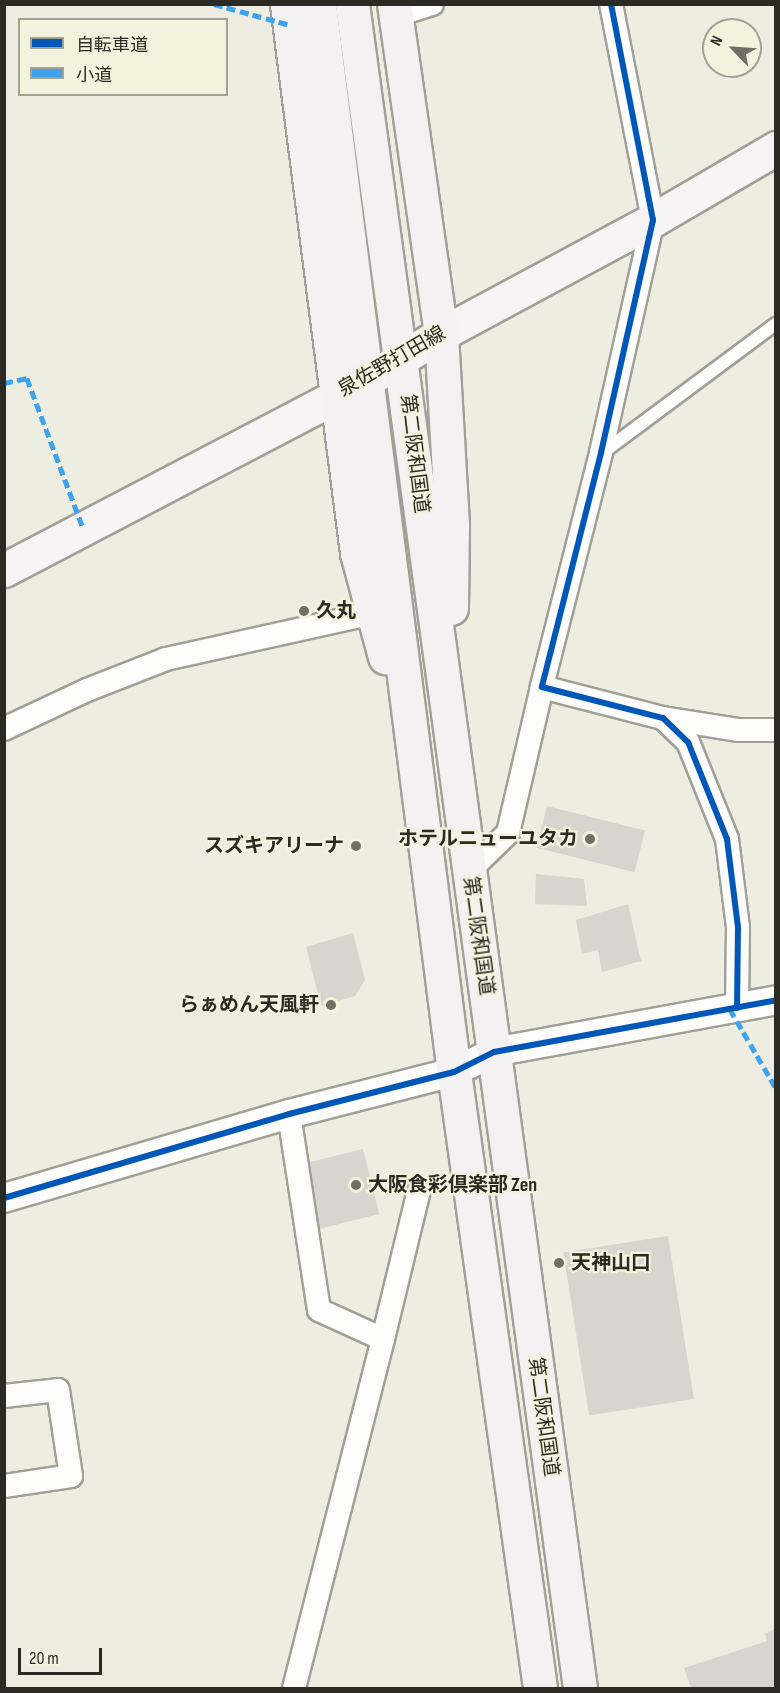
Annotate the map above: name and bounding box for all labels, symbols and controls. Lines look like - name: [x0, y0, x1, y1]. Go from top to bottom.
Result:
- legend: [18, 18, 228, 96]
- north arrow: [702, 18, 762, 78]
- text: N: [707, 33, 727, 49]
- text: 自転車道: [76, 35, 148, 56]
- text: 小道: [76, 65, 112, 86]
- street label: 泉佐野打田線: [334, 322, 450, 402]
- street label: 第二阪和国道: [395, 393, 433, 515]
- place label: 久丸: [316, 599, 356, 623]
- marker: 久丸: [297, 604, 311, 618]
- place label: ホテルニューユタカ: [398, 827, 578, 851]
- marker: ホテルニューユタカ: [583, 832, 597, 846]
- place label: スズキアリーナ: [204, 834, 344, 858]
- marker: スズキアリーナ: [349, 839, 363, 853]
- street label: 第二阪和国道: [458, 875, 498, 997]
- place label: らぁめん天風軒: [179, 993, 319, 1017]
- marker: らぁめん天風軒: [324, 998, 338, 1012]
- place label: 大阪食彩倶楽部 Zen: [368, 1173, 537, 1197]
- marker: 大阪食彩倶楽部 Zen: [349, 1178, 363, 1192]
- place label: 天神山口: [571, 1251, 651, 1275]
- marker: 天神山口: [552, 1256, 566, 1270]
- street label: 第二阪和国道: [523, 1356, 563, 1478]
- scale bar: [21, 1636, 105, 1674]
- text: 20 m: [29, 1648, 59, 1669]

